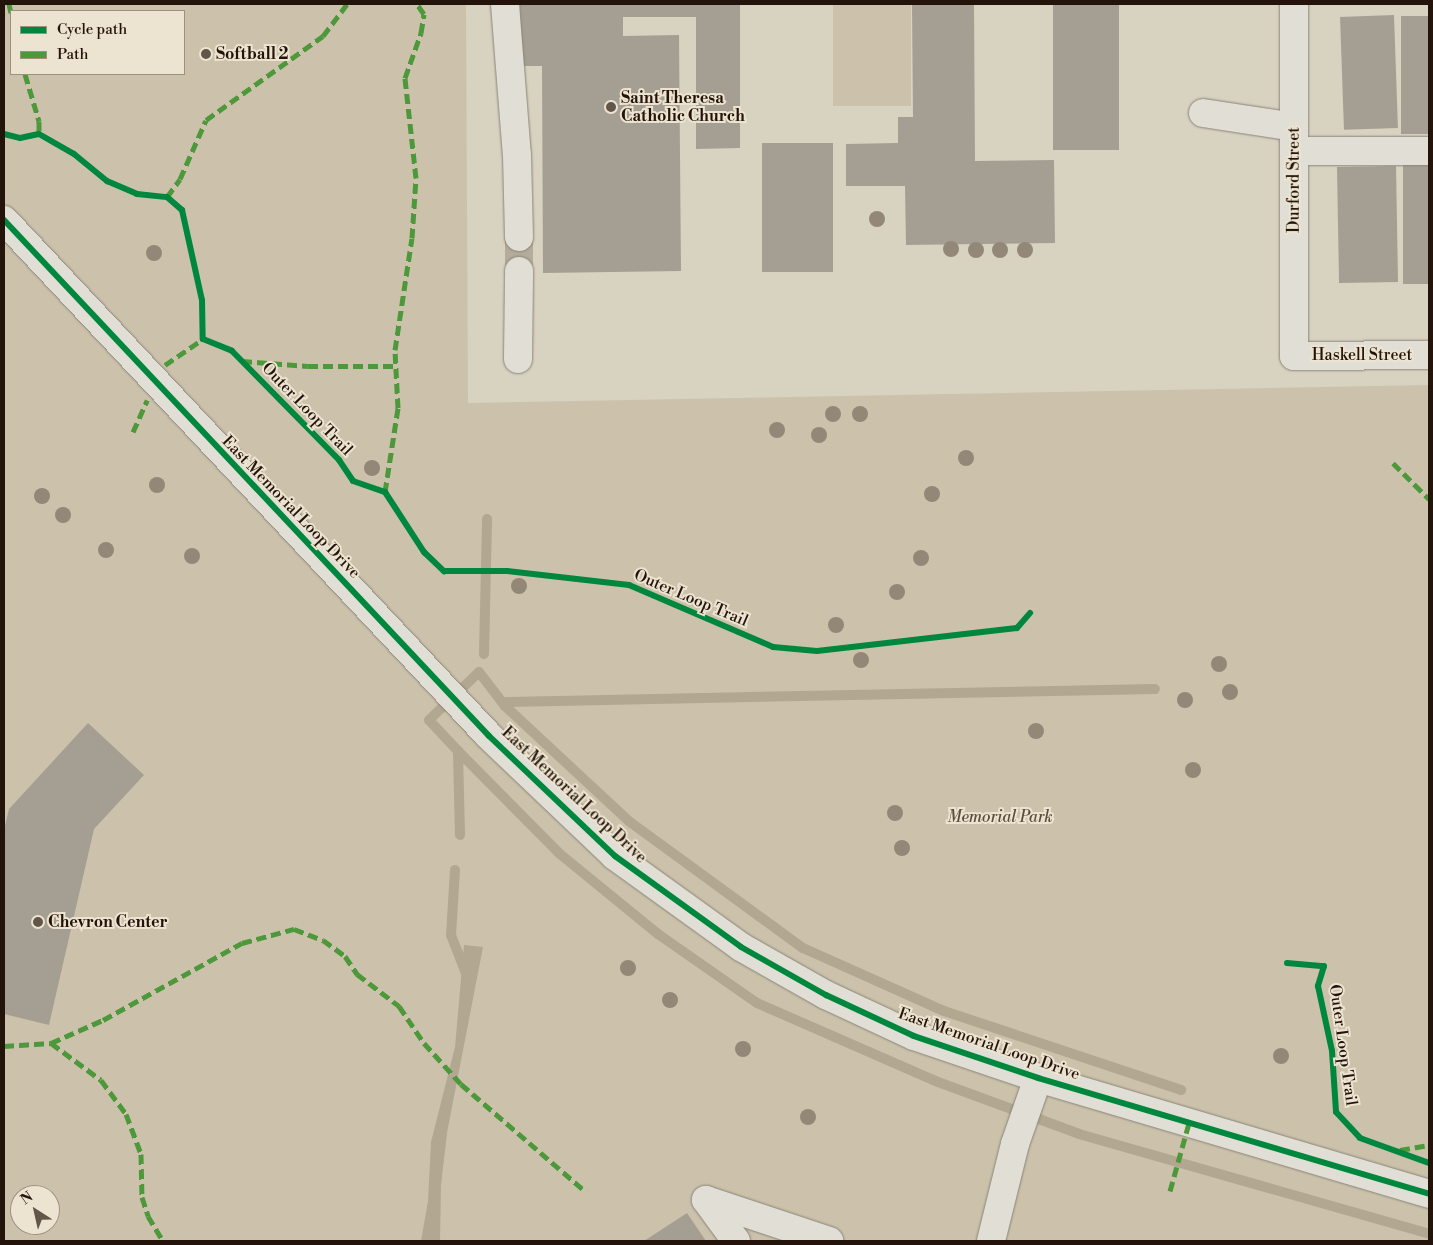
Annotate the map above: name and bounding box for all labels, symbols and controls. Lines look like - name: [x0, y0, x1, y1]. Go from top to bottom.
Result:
- legend: [10, 10, 185, 75]
- text: Cycle path: [57, 20, 127, 39]
- place label: Softball 2: [216, 44, 289, 64]
- text: Path: [57, 45, 89, 64]
- marker: Softball 2: [200, 48, 212, 60]
- place label: Saint Theresa Catholic Church: [621, 88, 745, 126]
- marker: Saint Theresa Catholic Church: [605, 101, 617, 113]
- street label: Durford Street: [1284, 127, 1304, 233]
- street label: Haskell Street: [1312, 345, 1412, 365]
- street label: Outer Loop Trail: [258, 358, 356, 460]
- street label: East Memorial Loop Drive: [218, 432, 364, 582]
- street label: Outer Loop Trail: [631, 565, 751, 631]
- street label: East Memorial Loop Drive: [498, 723, 650, 867]
- park label: Memorial Park: [947, 807, 1053, 827]
- place label: Chevron Center: [48, 912, 168, 932]
- marker: Chevron Center: [32, 916, 44, 928]
- street label: Outer Loop Trail: [1325, 983, 1361, 1107]
- street label: East Memorial Loop Drive: [896, 1004, 1082, 1084]
- north arrow: [10, 1185, 60, 1235]
- text: N: [17, 1188, 37, 1209]

